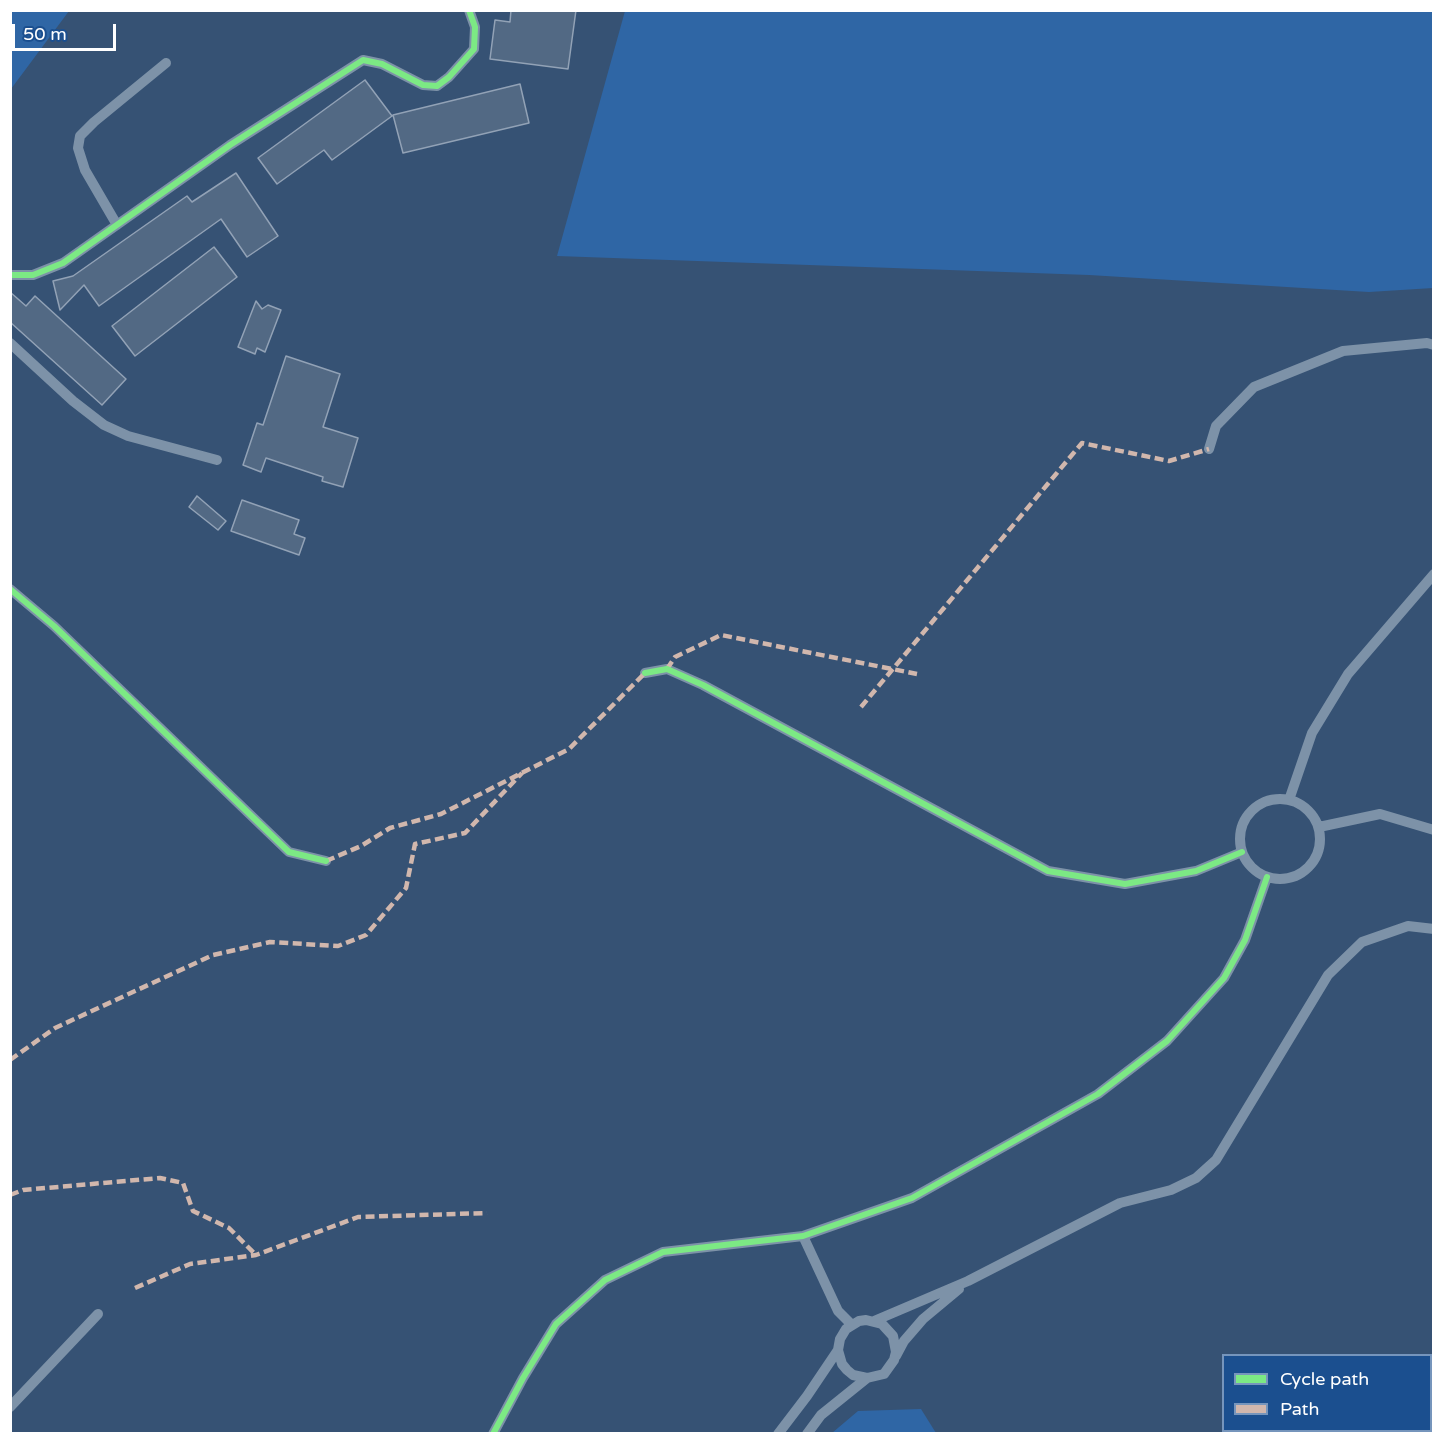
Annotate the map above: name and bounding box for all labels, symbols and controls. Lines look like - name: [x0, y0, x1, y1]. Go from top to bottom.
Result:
- scale bar: [15, 12, 118, 50]
- text: 50 m: [23, 23, 67, 45]
- legend: [1222, 1354, 1432, 1432]
- text: Cycle path: [1280, 1368, 1369, 1390]
- text: Path: [1280, 1398, 1319, 1420]

